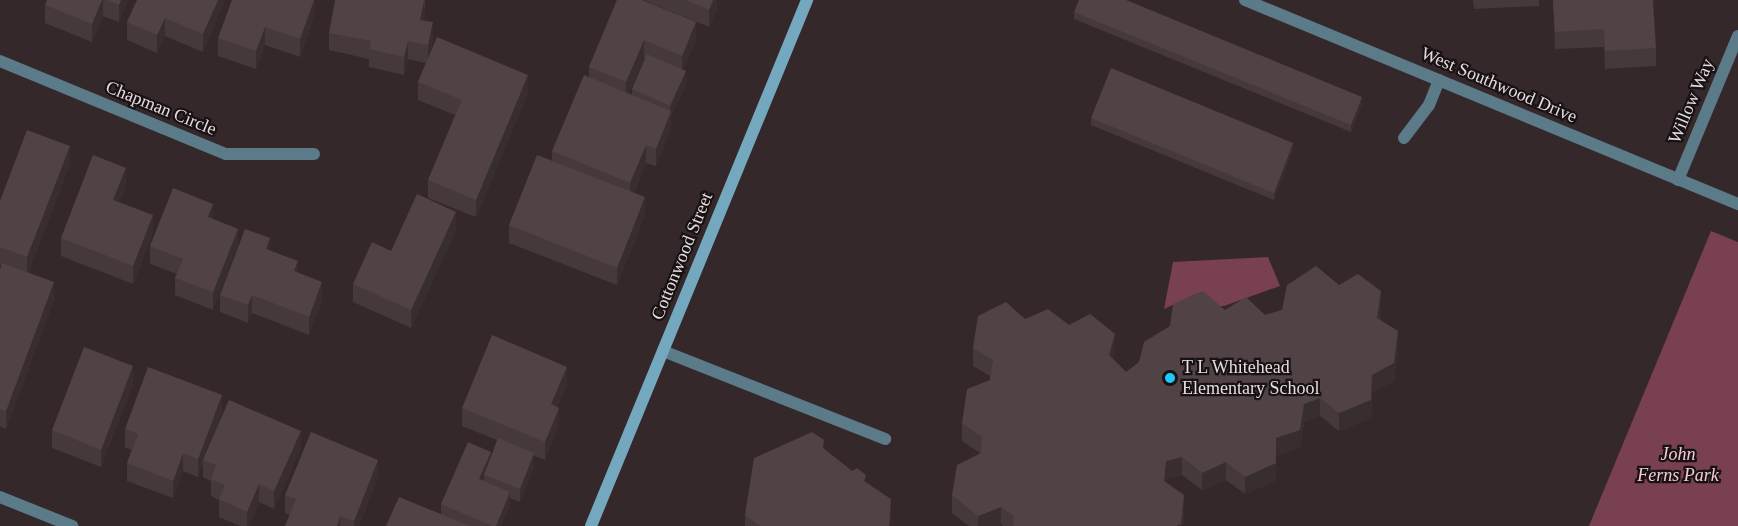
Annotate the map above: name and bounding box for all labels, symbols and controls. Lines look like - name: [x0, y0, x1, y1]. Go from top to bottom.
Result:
- street label: West Southwood Drive: [1418, 42, 1580, 128]
- street label: Willow Way: [1663, 55, 1719, 147]
- street label: Chapman Circle: [102, 76, 220, 140]
- street label: Cottonwood Street: [647, 189, 717, 323]
- place label: T L Whitehead Elementary School: [1182, 357, 1319, 400]
- marker: T L Whitehead Elementary School: [1163, 371, 1177, 385]
- park label: John Ferns Park: [1637, 444, 1719, 486]

